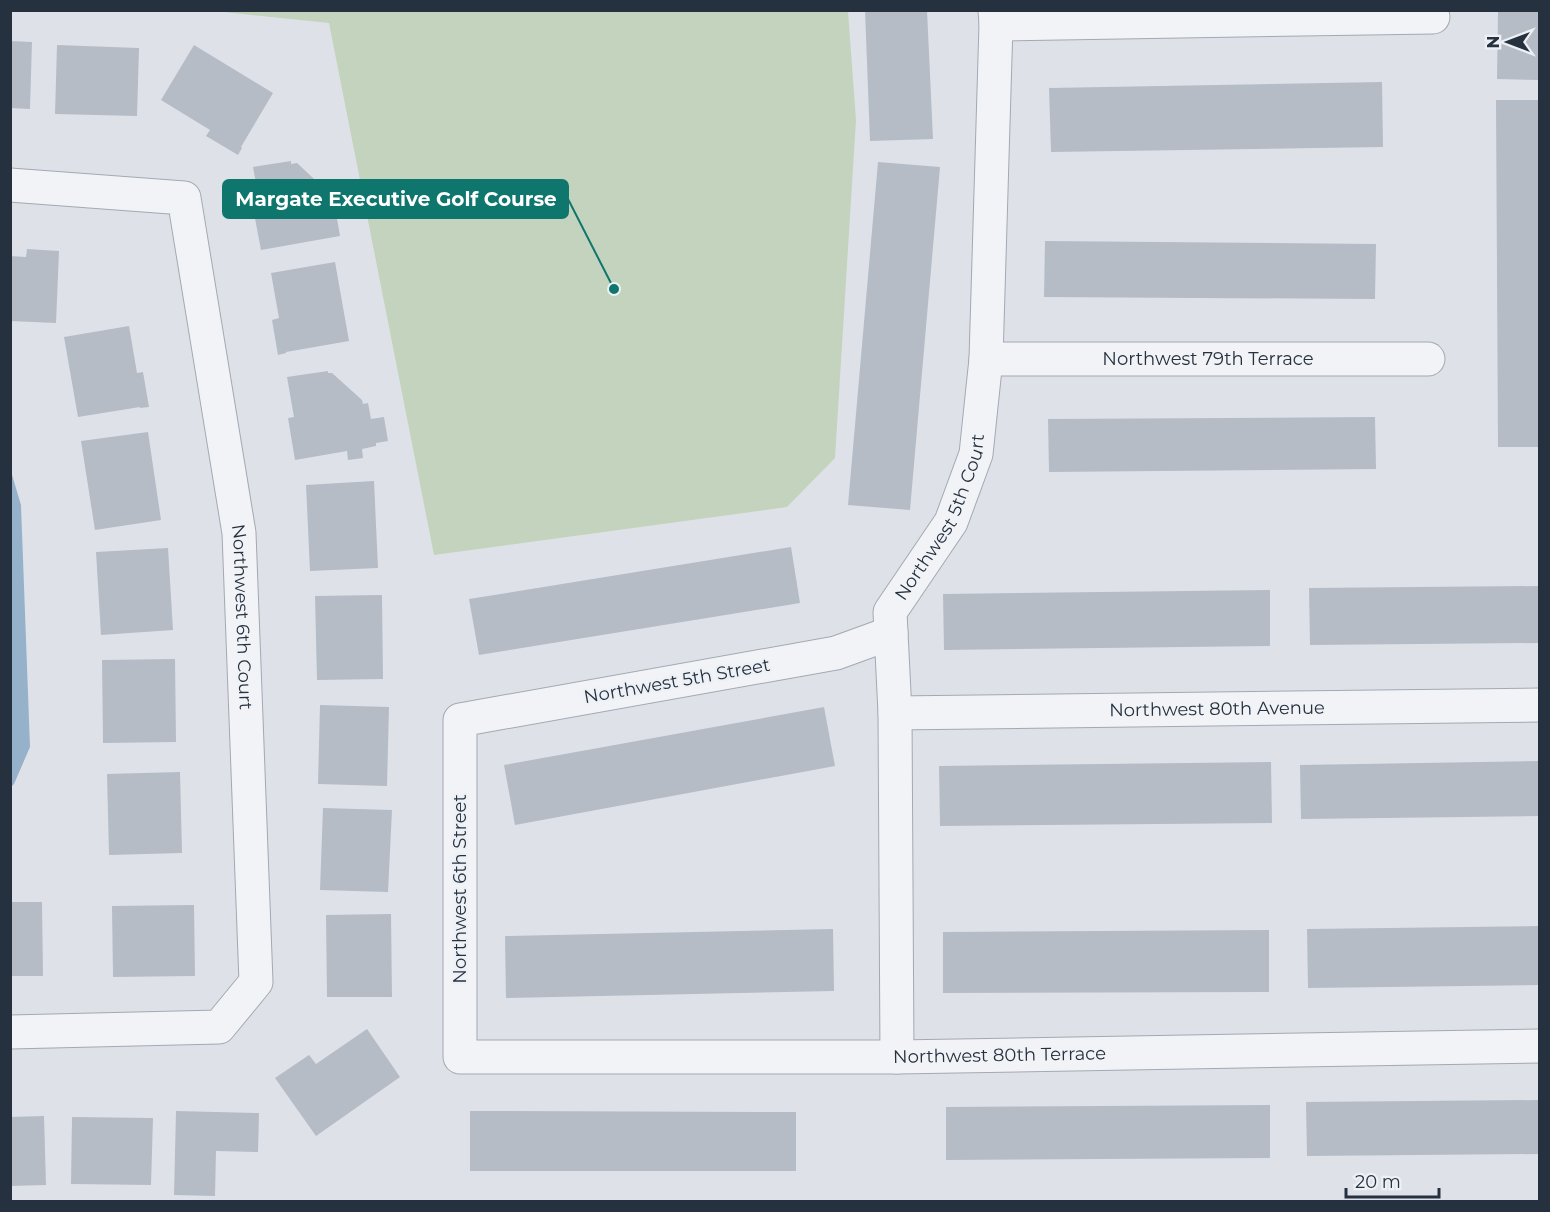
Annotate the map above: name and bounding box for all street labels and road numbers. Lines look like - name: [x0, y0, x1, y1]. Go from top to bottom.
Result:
- street label: Northwest 79th Terrace: [1102, 348, 1314, 370]
- street label: Northwest 5th Court: [890, 433, 989, 605]
- street label: Northwest 6th Court: [227, 522, 257, 710]
- street label: Northwest 5th Street: [582, 654, 772, 708]
- street label: Northwest 80th Avenue: [1109, 697, 1325, 721]
- street label: Northwest 6th Street: [449, 794, 471, 984]
- street label: Northwest 80th Terrace: [893, 1042, 1106, 1068]

